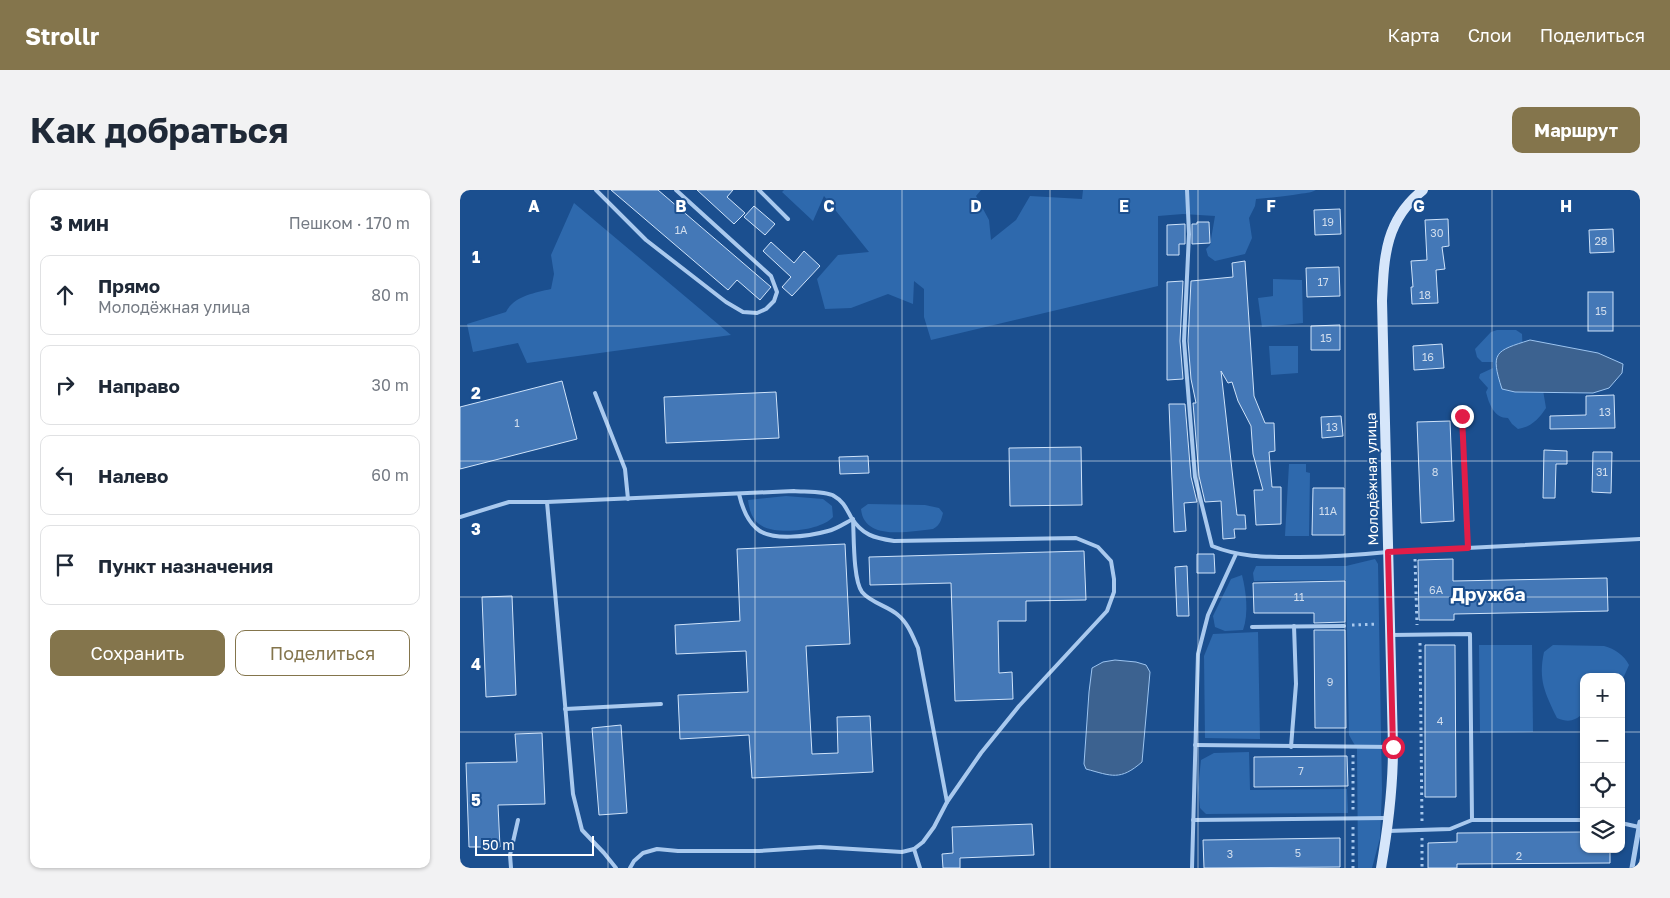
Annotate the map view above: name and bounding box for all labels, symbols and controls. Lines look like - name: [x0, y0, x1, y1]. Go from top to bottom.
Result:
- text: Strollr: [25, 21, 99, 50]
- text: Карта: [1388, 24, 1440, 46]
- text: Слои: [1468, 24, 1512, 46]
- text: Поделиться: [1540, 24, 1645, 46]
- button: Маршрут: [1512, 107, 1640, 153]
- text: Как добраться: [30, 109, 288, 151]
- text: A: [528, 196, 540, 216]
- text: B: [675, 196, 687, 216]
- text: C: [823, 196, 835, 216]
- text: D: [970, 196, 982, 216]
- text: E: [1119, 196, 1129, 216]
- text: F: [1266, 196, 1276, 216]
- text: G: [1413, 196, 1425, 216]
- text: H: [1560, 196, 1572, 216]
- text: 3 мин: [50, 210, 109, 236]
- text: Пешком · 170 m: [289, 213, 410, 233]
- house number: 19: [1322, 215, 1334, 228]
- house number: 1А: [675, 223, 688, 236]
- house number: 30: [1430, 226, 1444, 239]
- house number: 28: [1594, 234, 1608, 247]
- text: 1: [472, 247, 480, 267]
- text: Прямо: [98, 274, 160, 297]
- house number: 17: [1317, 275, 1329, 288]
- icon: ahead: [51, 281, 79, 309]
- text: 80 m: [371, 285, 409, 305]
- house number: 18: [1419, 288, 1431, 301]
- text: Молодёжная улица: [98, 297, 250, 317]
- house number: 15: [1595, 304, 1607, 317]
- house number: 15: [1320, 331, 1332, 344]
- house number: 16: [1422, 350, 1434, 363]
- icon: right: [51, 371, 79, 399]
- text: Направо: [98, 374, 180, 397]
- text: 30 m: [372, 375, 409, 395]
- text: 2: [471, 383, 481, 403]
- route end: [1451, 405, 1474, 428]
- house number: 13: [1599, 405, 1611, 418]
- street label: Молодёжная улица: [1362, 412, 1381, 546]
- house number: 1: [514, 416, 520, 429]
- house number: 13: [1326, 420, 1338, 433]
- icon: left: [51, 461, 79, 489]
- text: Налево: [98, 464, 168, 487]
- text: 60 m: [371, 465, 409, 485]
- house number: 8: [1432, 465, 1439, 478]
- house number: 31: [1596, 465, 1608, 478]
- house number: 11А: [1319, 504, 1338, 517]
- text: 3: [471, 519, 481, 539]
- icon: arrive: [51, 551, 79, 579]
- text: Пункт назначения: [98, 554, 273, 577]
- district label: Дружба: [1450, 582, 1526, 605]
- house number: 6А: [1429, 583, 1444, 596]
- house number: 11: [1294, 590, 1304, 603]
- button: Сохранить: [50, 630, 225, 676]
- button: Поделиться: [235, 630, 410, 676]
- text: 4: [471, 654, 481, 674]
- map controls: [1580, 673, 1625, 853]
- button: +: [1580, 673, 1625, 718]
- house number: 9: [1327, 675, 1333, 688]
- house number: 4: [1437, 714, 1444, 727]
- button: −: [1580, 718, 1625, 763]
- route start: [1382, 736, 1405, 759]
- button: locate: [1580, 763, 1625, 808]
- house number: 7: [1298, 764, 1304, 777]
- text: 5: [471, 790, 481, 810]
- button: layers: [1580, 808, 1625, 853]
- scale bar: [475, 833, 594, 856]
- text: 50 m: [482, 836, 515, 853]
- house number: 5: [1295, 846, 1301, 859]
- house number: 3: [1227, 847, 1233, 860]
- house number: 2: [1516, 849, 1522, 862]

